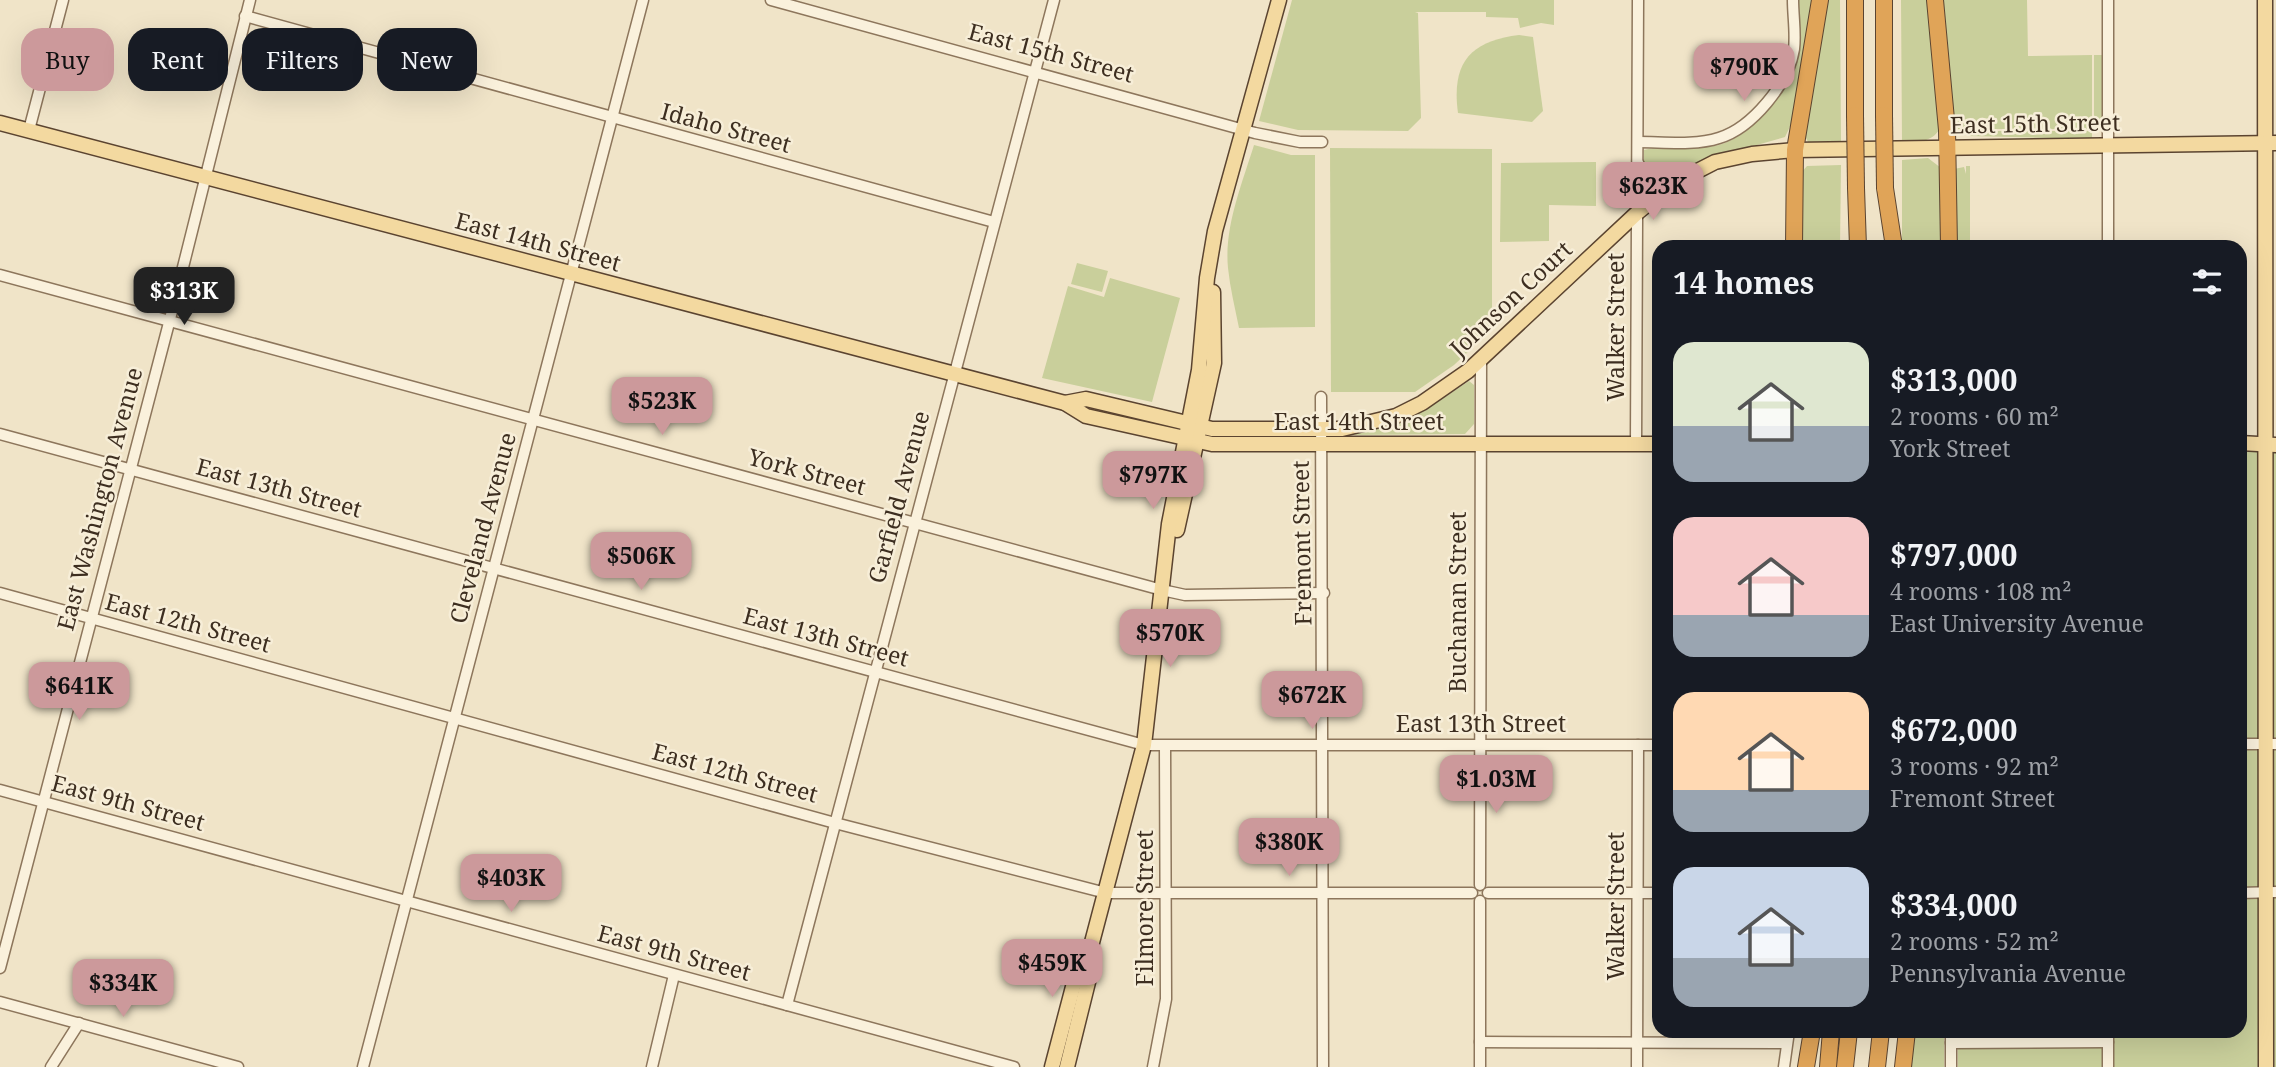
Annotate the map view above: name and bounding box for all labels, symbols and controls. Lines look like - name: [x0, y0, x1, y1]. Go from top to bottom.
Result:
- street label: East 15th Street: [965, 15, 1138, 90]
- chip: Buy: [21, 28, 114, 91]
- chip: Rent: [128, 28, 228, 91]
- chip: Filters: [242, 28, 363, 91]
- chip: New: [377, 28, 477, 91]
- pin: $790K: [1695, 43, 1793, 103]
- text: $790K: [1710, 50, 1778, 82]
- street label: Idaho Street: [658, 94, 795, 160]
- street label: East 15th Street: [1950, 106, 2120, 140]
- pin: $623K: [1604, 162, 1702, 222]
- text: $623K: [1619, 169, 1687, 201]
- street label: East 14th Street: [452, 204, 625, 279]
- street label: Johnson Court: [1442, 233, 1578, 364]
- street label: Walker Street: [1599, 253, 1631, 401]
- text: 14 homes: [1673, 262, 1814, 303]
- icon: filters: [2188, 263, 2226, 301]
- pin: $313K: [135, 268, 233, 327]
- text: $313K: [150, 274, 218, 306]
- text: $313,000: [1890, 359, 2017, 400]
- street label: East Washington Avenue: [48, 364, 150, 634]
- icon: home: [1729, 370, 1813, 454]
- pin: $523K: [613, 378, 711, 437]
- text: $523K: [628, 384, 696, 416]
- text: 2 rooms · 60 m²: [1890, 400, 2059, 432]
- street label: East 14th Street: [1274, 405, 1444, 437]
- street label: Garfield Avenue: [860, 407, 936, 586]
- street label: Cleveland Avenue: [441, 429, 523, 627]
- text: York Street: [1890, 432, 2010, 464]
- street label: York Street: [744, 440, 870, 502]
- street label: East 13th Street: [193, 450, 366, 525]
- pin: $797K: [1104, 452, 1202, 511]
- text: $797K: [1119, 458, 1187, 490]
- street label: Fremont Street: [1284, 460, 1318, 626]
- street label: Buchanan Street: [1441, 511, 1473, 693]
- pin: $506K: [592, 532, 690, 592]
- text: $797,000: [1890, 534, 2017, 575]
- text: $506K: [607, 539, 675, 571]
- icon: home: [1729, 545, 1813, 629]
- text: 4 rooms · 108 m²: [1890, 575, 2072, 607]
- street label: East 12th Street: [102, 585, 275, 660]
- street label: East 13th Street: [740, 599, 913, 674]
- text: East University Avenue: [1890, 607, 2144, 639]
- pin: $570K: [1121, 610, 1219, 669]
- text: $570K: [1136, 616, 1204, 648]
- pin: $641K: [30, 662, 128, 722]
- text: $641K: [45, 669, 113, 701]
- pin: $672K: [1263, 672, 1361, 731]
- text: $672K: [1278, 678, 1346, 710]
- street label: East 13th Street: [1396, 707, 1566, 739]
- text: $672,000: [1890, 709, 2017, 750]
- icon: home: [1729, 720, 1813, 804]
- street label: East 12th Street: [649, 735, 822, 810]
- text: 3 rooms · 92 m²: [1890, 750, 2059, 782]
- pin: $1.03M: [1439, 756, 1553, 815]
- text: $1.03M: [1456, 762, 1536, 794]
- street label: East 9th Street: [48, 766, 208, 838]
- text: Fremont Street: [1890, 782, 2055, 814]
- pin: $380K: [1240, 818, 1338, 878]
- text: $380K: [1255, 825, 1323, 857]
- street label: Filmore Street: [1128, 830, 1160, 986]
- street label: Walker Street: [1599, 832, 1631, 980]
- pin: $403K: [462, 855, 560, 914]
- text: $403K: [477, 861, 545, 893]
- text: $334,000: [1890, 884, 2017, 925]
- icon: home: [1729, 895, 1813, 979]
- street label: East 9th Street: [594, 916, 754, 988]
- text: 2 rooms · 52 m²: [1890, 925, 2059, 957]
- pin: $459K: [1003, 940, 1101, 999]
- text: $459K: [1018, 946, 1086, 978]
- text: Pennsylvania Avenue: [1890, 957, 2126, 989]
- pin: $334K: [74, 960, 172, 1019]
- text: $334K: [89, 966, 157, 998]

